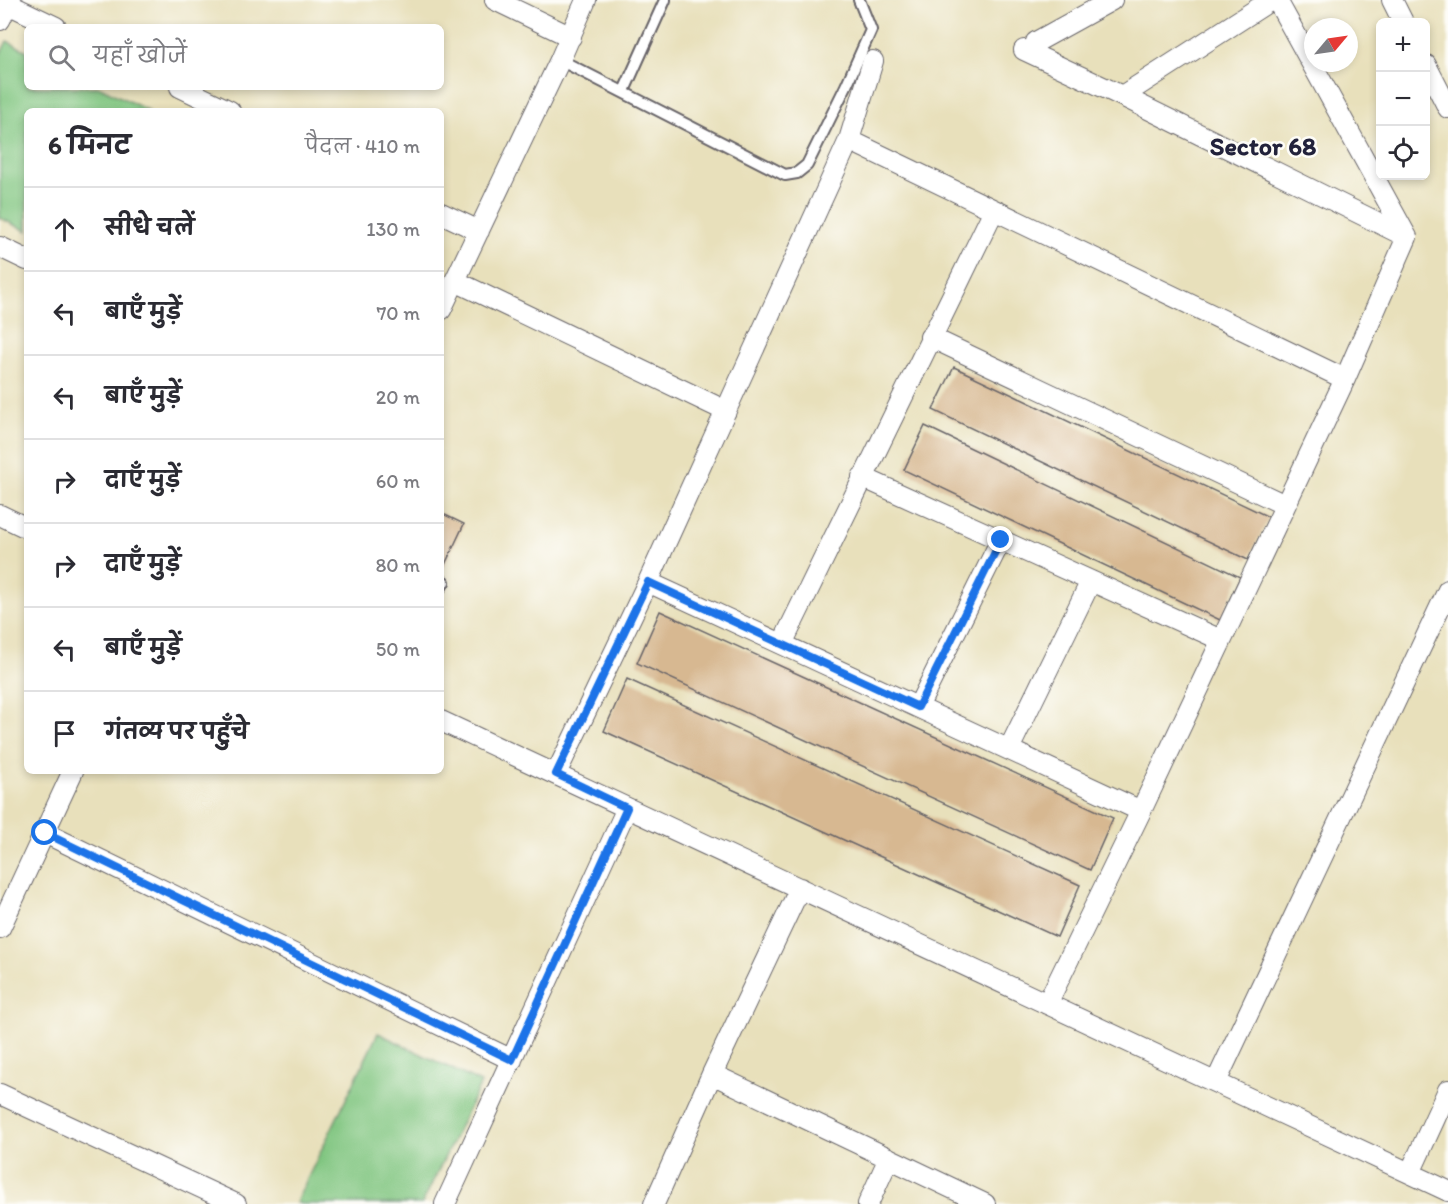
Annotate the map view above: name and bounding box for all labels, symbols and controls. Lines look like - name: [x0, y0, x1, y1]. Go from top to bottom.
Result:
- north arrow: [1304, 18, 1358, 72]
- map controls: [1376, 18, 1430, 180]
- button: +: [1376, 18, 1430, 72]
- search box: [24, 24, 444, 90]
- icon: search: [45, 41, 78, 74]
- text: यहाँ खोजें: [93, 42, 187, 69]
- button: −: [1376, 72, 1430, 126]
- button: locate: [1376, 126, 1430, 180]
- text: 6 मिनट: [48, 129, 131, 161]
- district label: Sector 68: [1210, 130, 1316, 162]
- text: पैदल · 410 m: [305, 134, 420, 158]
- icon: ahead: [48, 213, 81, 246]
- text: सीधे चलें: [105, 214, 194, 241]
- text: 130 m: [366, 217, 420, 241]
- icon: left: [48, 297, 81, 330]
- text: बाएँ मुड़ें: [105, 298, 182, 325]
- text: 70 m: [376, 301, 420, 325]
- icon: left: [48, 381, 81, 414]
- text: बाएँ मुड़ें: [105, 382, 182, 409]
- text: 20 m: [376, 385, 420, 409]
- icon: right: [48, 465, 81, 498]
- text: दाएँ मुड़ें: [105, 466, 181, 493]
- text: 60 m: [376, 469, 420, 493]
- route end: [987, 526, 1013, 552]
- icon: right: [48, 549, 81, 582]
- text: दाएँ मुड़ें: [105, 550, 181, 577]
- text: 80 m: [375, 553, 420, 577]
- icon: left: [48, 633, 81, 666]
- text: बाएँ मुड़ें: [105, 634, 182, 661]
- text: 50 m: [376, 637, 420, 661]
- icon: arrive: [48, 717, 81, 750]
- text: गंतव्य पर पहुँचे: [105, 718, 249, 745]
- route start: [31, 819, 57, 845]

